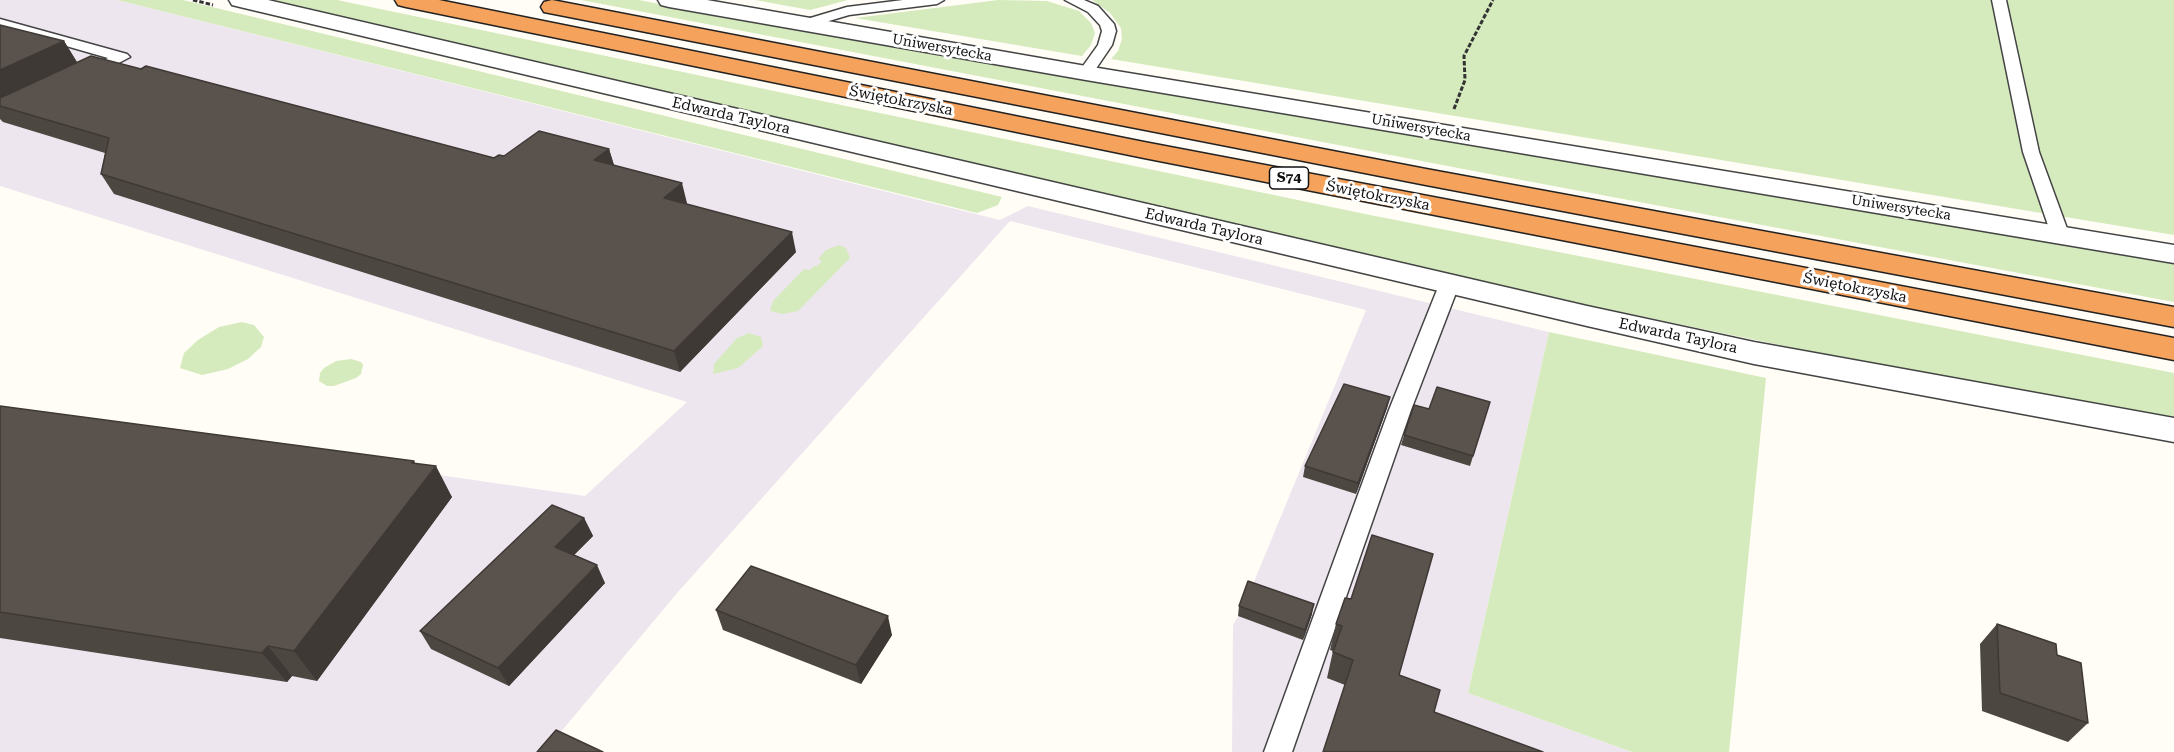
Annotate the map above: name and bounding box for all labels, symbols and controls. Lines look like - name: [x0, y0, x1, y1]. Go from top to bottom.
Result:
- street label: Uniwersytecka: [891, 31, 993, 65]
- street label: Świętokrzyska: [848, 82, 954, 120]
- street label: Edwarda Taylora: [670, 94, 792, 138]
- street label: Uniwersytecka: [1370, 111, 1472, 145]
- road number: S74: [1270, 167, 1308, 189]
- street label: Świętokrzyska: [1325, 177, 1431, 215]
- street label: Uniwersytecka: [1850, 192, 1952, 224]
- street label: Edwarda Taylora: [1143, 205, 1265, 249]
- street label: Świętokrzyska: [1802, 269, 1908, 307]
- street label: Edwarda Taylora: [1617, 315, 1739, 357]

